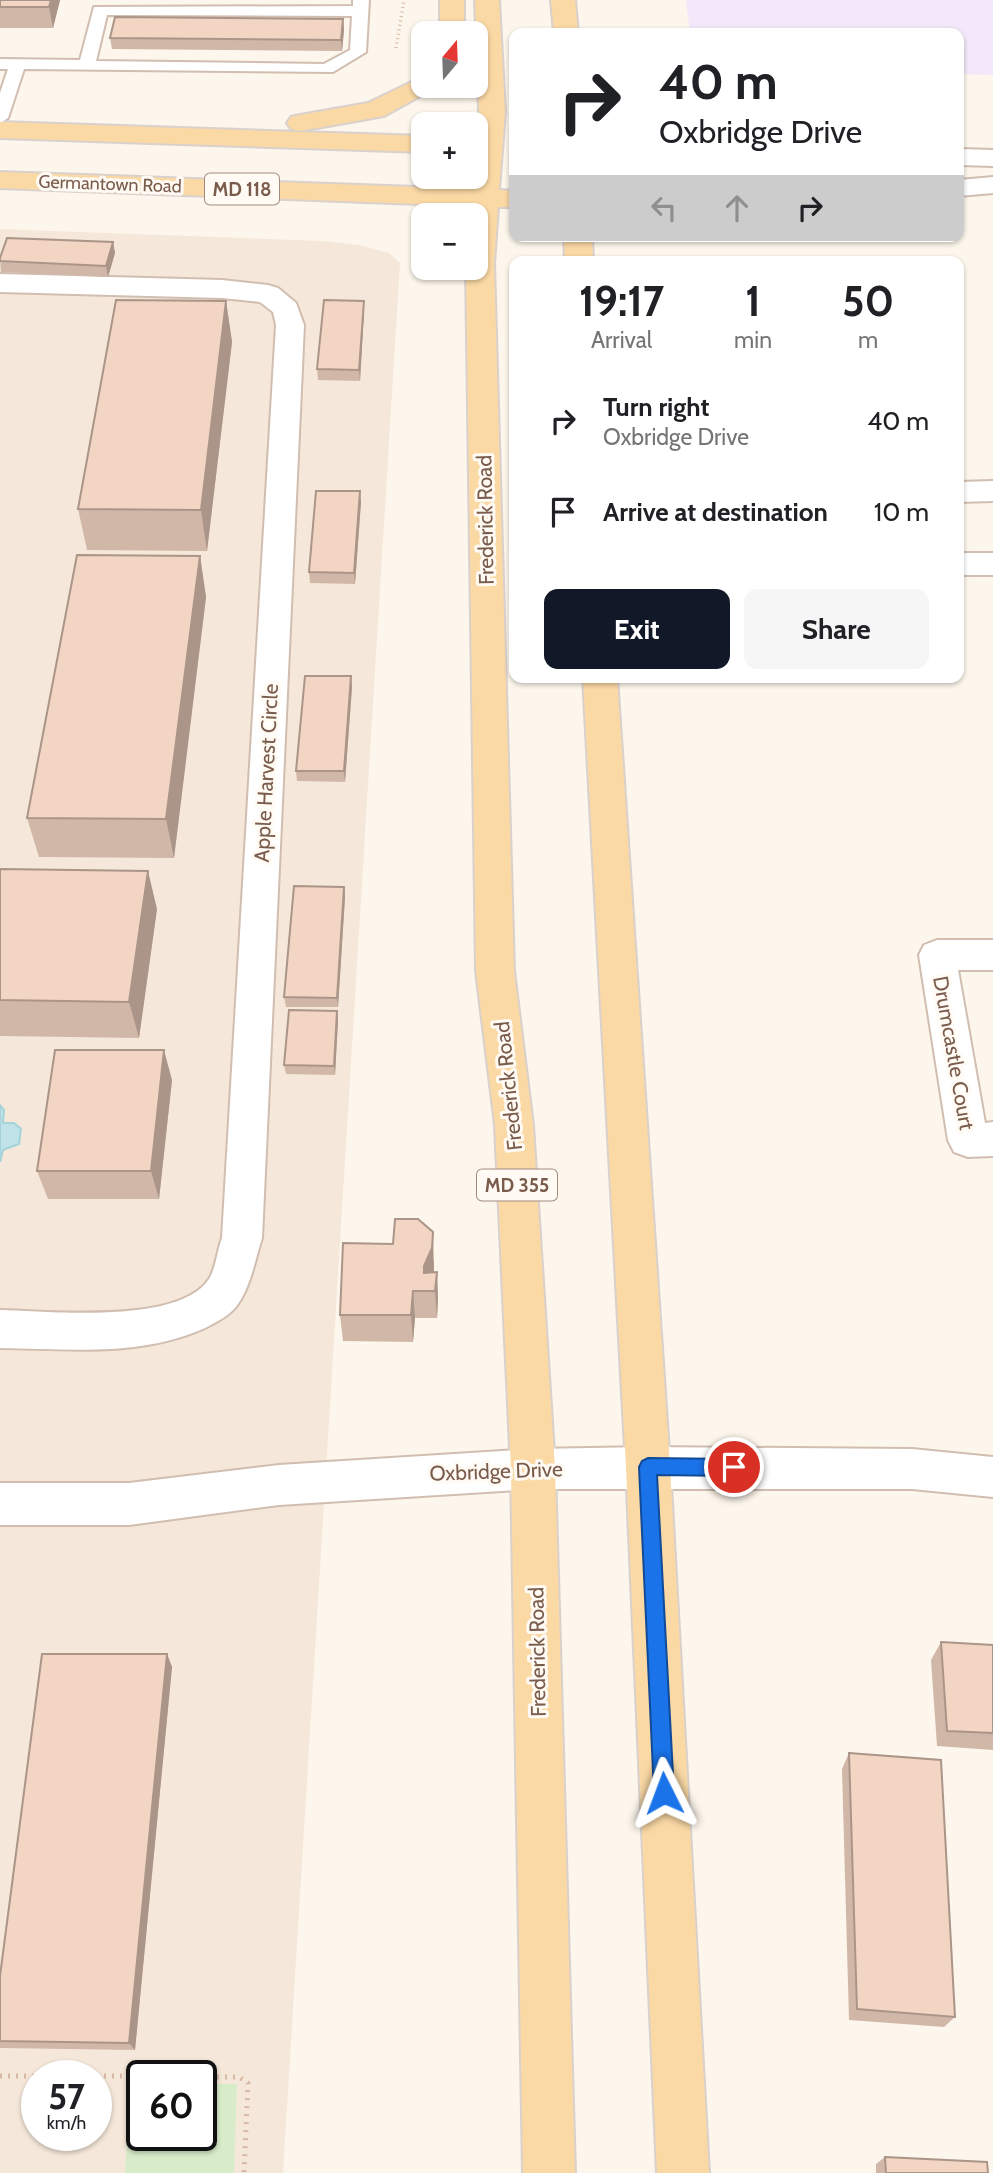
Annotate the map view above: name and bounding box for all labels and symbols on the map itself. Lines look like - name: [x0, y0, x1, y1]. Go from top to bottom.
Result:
- north arrow: [411, 21, 488, 98]
- street label: Germantown Road: [38, 171, 182, 197]
- road number: MD 118: [205, 174, 279, 204]
- street label: Frederick Road: [471, 455, 499, 585]
- street label: Apple Harvest Circle: [249, 683, 283, 863]
- street label: Drumcastle Court: [928, 974, 980, 1132]
- street label: Frederick Road: [489, 1020, 527, 1152]
- road number: MD 355: [477, 1170, 557, 1200]
- pin: [704, 1437, 764, 1497]
- street label: Oxbridge Drive: [429, 1456, 563, 1486]
- street label: Frederick Road: [523, 1587, 551, 1717]
- position arrow: [627, 1756, 701, 1830]
- speed limit sign: 60: [126, 2060, 217, 2151]

